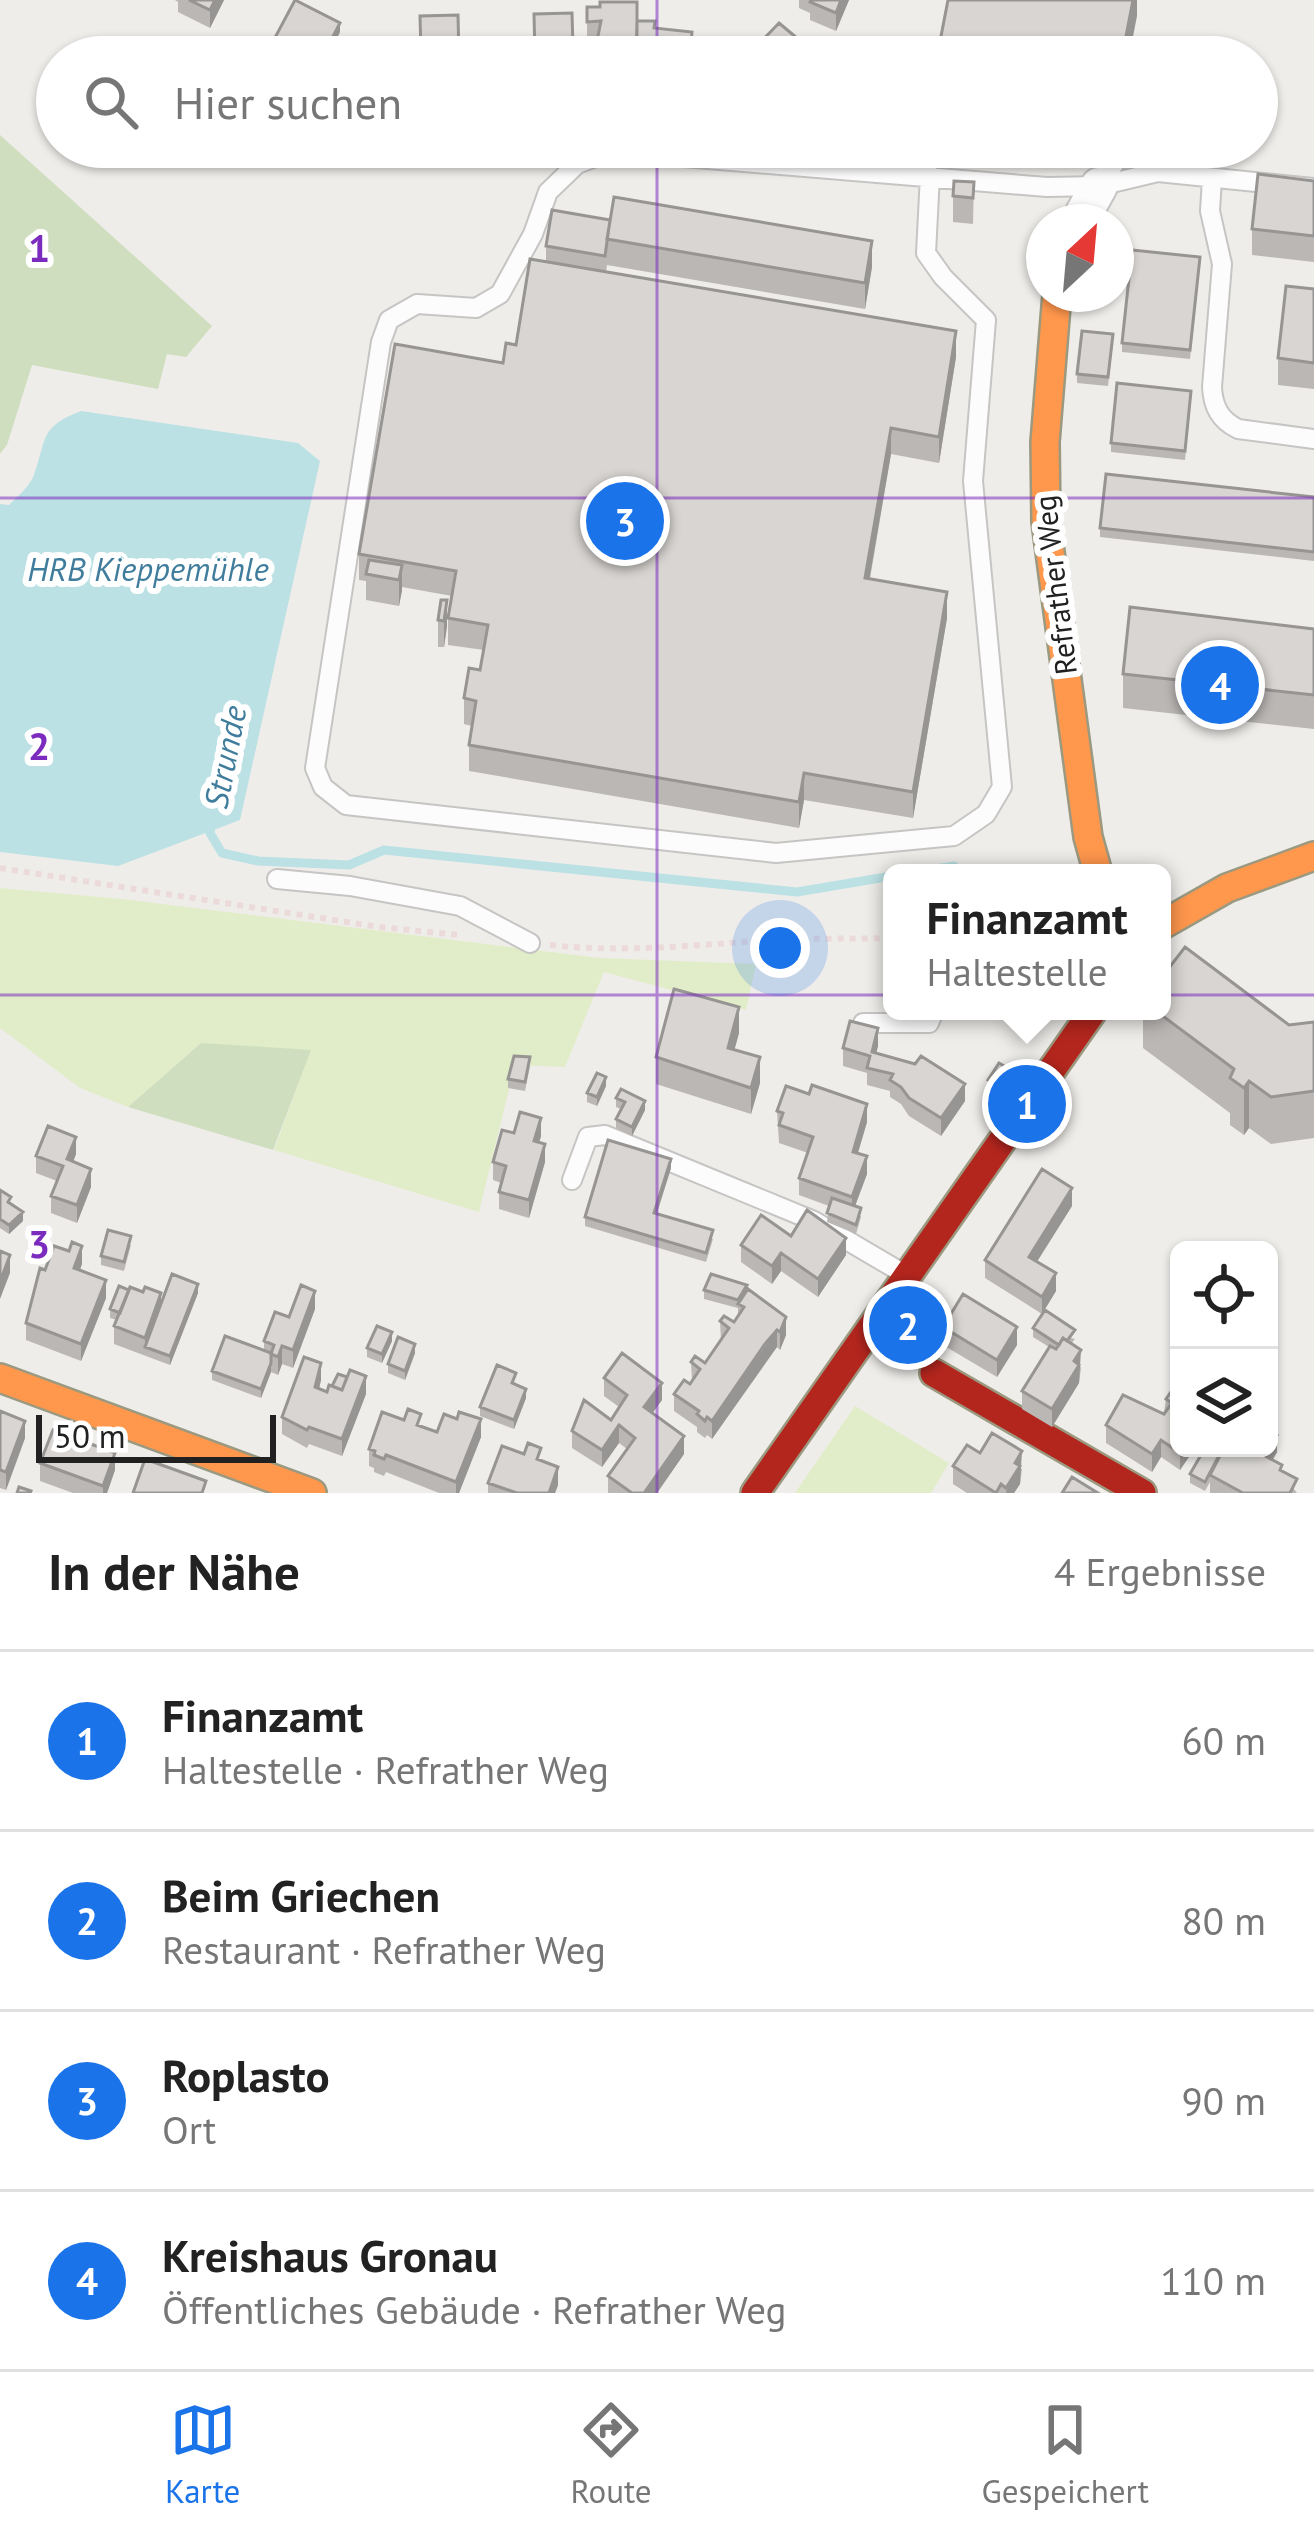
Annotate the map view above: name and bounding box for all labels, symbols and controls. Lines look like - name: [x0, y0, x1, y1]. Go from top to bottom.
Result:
- search box: [36, 36, 1278, 168]
- icon: search: [78, 69, 144, 135]
- text: Hier suchen: [174, 73, 402, 131]
- north arrow: [1026, 204, 1134, 312]
- text: 1: [28, 222, 50, 273]
- pin: 3: [586, 476, 664, 566]
- street label: Refrather Weg: [1024, 493, 1085, 677]
- water label: HRB Kieppemühle: [27, 547, 270, 590]
- pin: 4: [1181, 640, 1259, 730]
- water label: Strunde: [193, 701, 256, 812]
- text: 2: [28, 720, 50, 771]
- popup: [883, 864, 1171, 1020]
- text: Finanzamt: [926, 888, 1128, 946]
- your location: [750, 918, 810, 978]
- text: Haltestelle: [926, 946, 1108, 997]
- pin: 1: [988, 1059, 1066, 1149]
- text: 3: [28, 1218, 50, 1269]
- map controls: [1170, 1241, 1278, 1457]
- button: locate: [1170, 1241, 1278, 1349]
- pin: 2: [869, 1280, 947, 1370]
- button: layers: [1170, 1349, 1278, 1457]
- scale bar: [36, 1409, 276, 1462]
- text: 50 m: [54, 1414, 126, 1457]
- text: In der Nähe: [48, 1538, 300, 1604]
- text: 4 Ergebnisse: [1054, 1546, 1266, 1597]
- text: Finanzamt: [162, 1686, 363, 1744]
- text: 1: [76, 1715, 98, 1766]
- text: 60 m: [1181, 1715, 1266, 1766]
- text: Haltestelle · Refrather Weg: [162, 1744, 609, 1795]
- text: Beim Griechen: [162, 1866, 440, 1924]
- text: 2: [76, 1895, 98, 1946]
- text: 80 m: [1181, 1895, 1266, 1946]
- text: Restaurant · Refrather Weg: [162, 1924, 606, 1975]
- text: Roplasto: [162, 2046, 330, 2104]
- text: 3: [76, 2075, 98, 2126]
- text: 90 m: [1181, 2075, 1266, 2126]
- text: Ort: [162, 2104, 216, 2155]
- text: Kreishaus Gronau: [162, 2226, 498, 2284]
- text: 4: [76, 2255, 98, 2306]
- text: 110 m: [1160, 2255, 1266, 2306]
- text: Öffentliches Gebäude · Refrather Weg: [162, 2284, 787, 2335]
- tab: Karte: [165, 2397, 240, 2512]
- tab: Route: [570, 2397, 652, 2512]
- tab: Gespeichert: [982, 2397, 1149, 2512]

